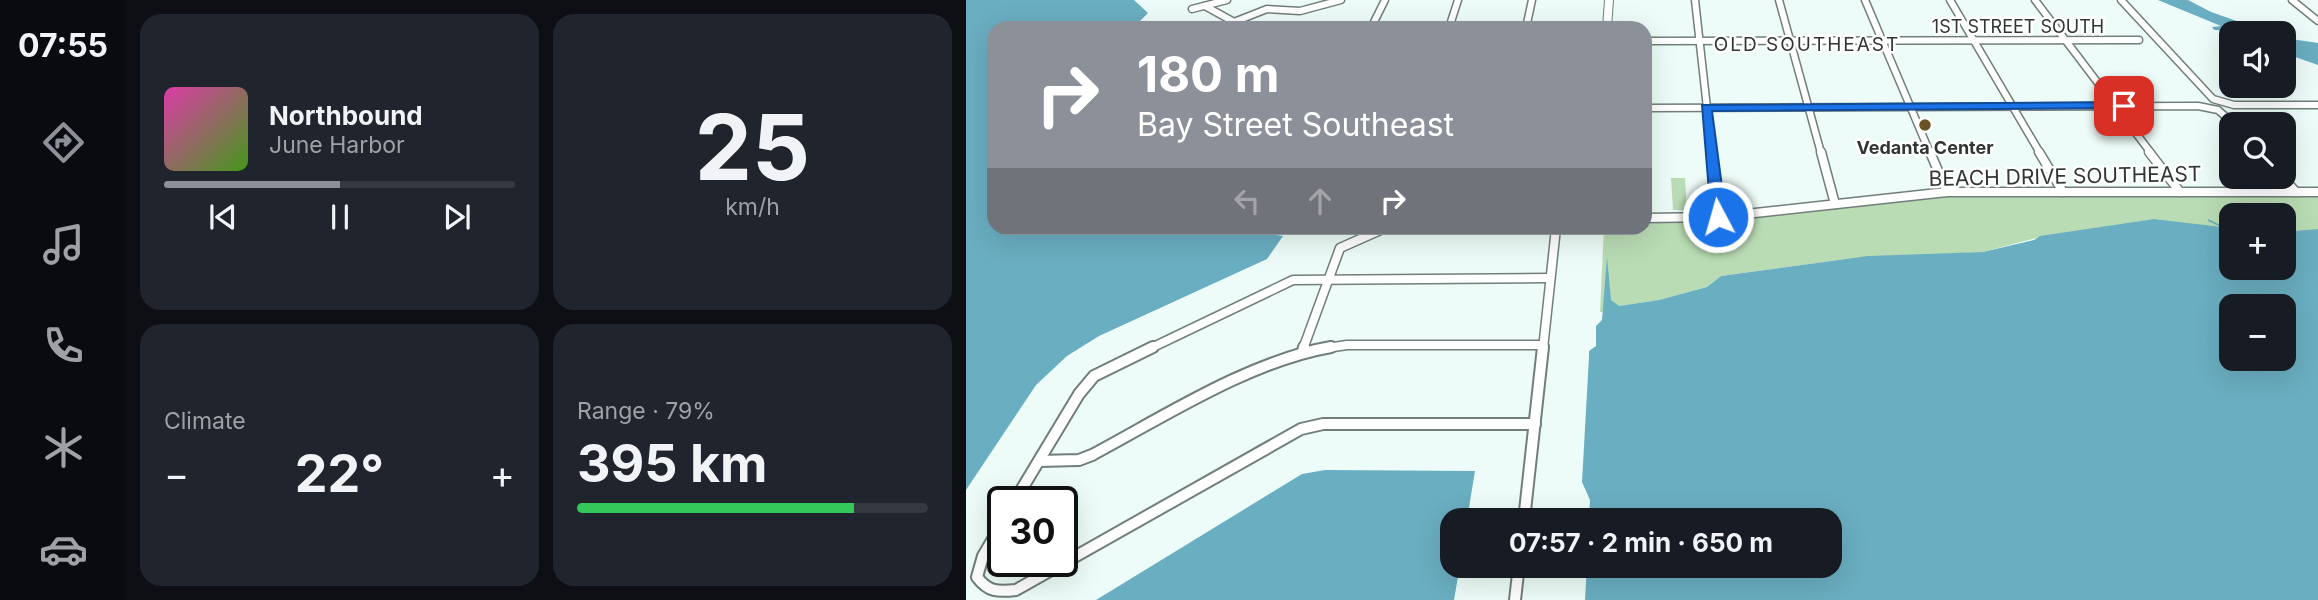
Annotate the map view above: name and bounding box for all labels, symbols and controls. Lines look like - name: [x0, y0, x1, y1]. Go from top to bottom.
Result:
- street label: 1ST STREET SOUTH: [1932, 16, 2104, 37]
- map controls: [2219, 21, 2296, 371]
- button: sound: [2219, 21, 2296, 98]
- text: 07:55: [18, 26, 108, 65]
- district label: OLD SOUTHEAST: [1714, 33, 1900, 56]
- text: 180 m: [1137, 45, 1279, 104]
- icon: right: [1022, 49, 1113, 140]
- pin: [2094, 76, 2154, 136]
- icon: arrive: [2105, 87, 2143, 125]
- text: 25: [695, 92, 810, 202]
- text: Northbound: [269, 100, 423, 131]
- text: Bay Street Southeast: [1137, 105, 1454, 144]
- button: search: [2219, 112, 2296, 189]
- marker: Vedanta Center: [1917, 117, 1933, 133]
- icon: directions: [39, 118, 88, 167]
- text: June Harbor: [269, 131, 405, 159]
- place label: Vedanta Center: [1856, 137, 1994, 158]
- street label: BEACH DRIVE SOUTHEAST: [1928, 161, 2202, 191]
- position arrow: [1681, 180, 1755, 254]
- icon: left: [1228, 182, 1266, 220]
- icon: ahead: [1301, 182, 1339, 220]
- icon: right: [1374, 182, 1412, 220]
- text: km/h: [725, 193, 780, 221]
- icon: previous: [204, 198, 242, 236]
- icon: pause: [321, 198, 359, 236]
- icon: next: [438, 198, 476, 236]
- button: +: [2219, 203, 2296, 280]
- icon: music: [39, 220, 88, 269]
- button: −: [2219, 294, 2296, 371]
- icon: phone: [39, 321, 88, 370]
- text: Range · 79%: [577, 397, 715, 425]
- text: Climate: [164, 407, 246, 435]
- icon: climate: [39, 423, 88, 472]
- text: 395 km: [577, 432, 768, 495]
- text: 22°: [295, 442, 384, 505]
- text: −: [164, 451, 189, 497]
- text: +: [490, 451, 515, 497]
- speed limit sign: 30: [987, 486, 1078, 577]
- icon: car: [39, 525, 88, 574]
- text: 07:57 · 2 min · 650 m: [1509, 527, 1773, 558]

